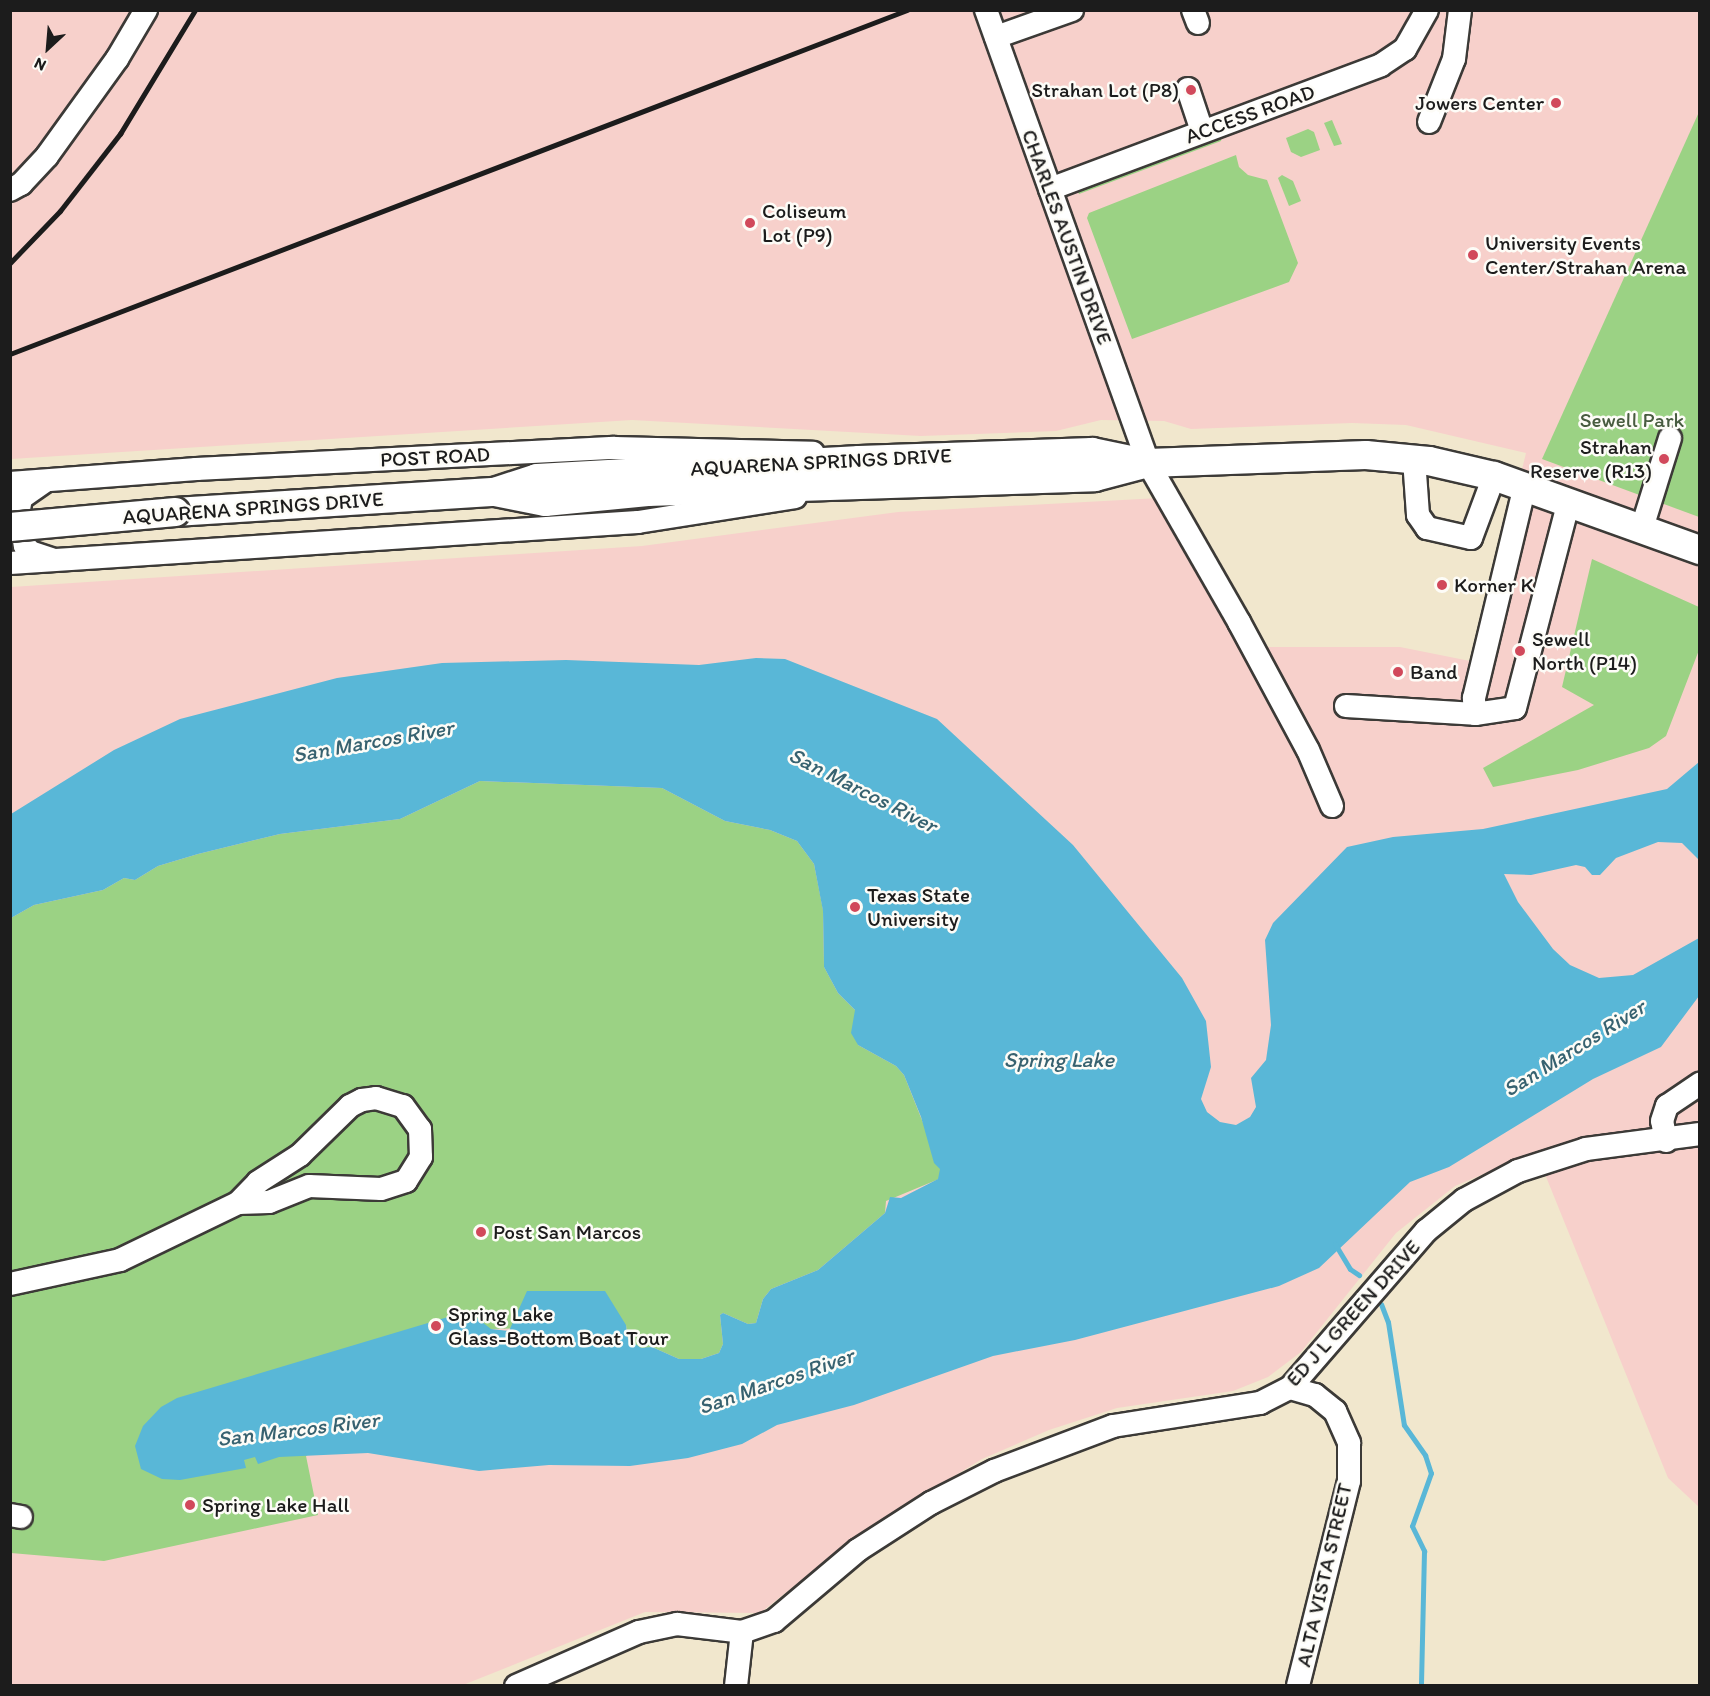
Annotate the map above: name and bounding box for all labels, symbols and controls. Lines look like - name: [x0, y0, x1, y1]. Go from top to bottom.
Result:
- north arrow: [18, 18, 78, 78]
- text: N: [31, 54, 49, 76]
- place label: Strahan Lot (P8): [1031, 77, 1179, 103]
- street label: ACCESS ROAD: [1182, 79, 1318, 149]
- marker: Strahan Lot (P8): [1184, 83, 1198, 97]
- place label: Jowers Center: [1415, 90, 1544, 116]
- marker: Jowers Center: [1549, 96, 1563, 110]
- street label: CHARLES AUSTIN DRIVE: [1016, 125, 1118, 349]
- place label: Coliseum Lot (P9): [762, 198, 846, 248]
- marker: Coliseum Lot (P9): [743, 216, 757, 230]
- place label: University Events Center/Strahan Arena: [1485, 230, 1685, 280]
- marker: University Events Center/Strahan Arena: [1466, 248, 1480, 262]
- park label: Sewell Park: [1580, 407, 1684, 433]
- place label: Strahan Reserve (R13): [1530, 434, 1652, 484]
- street label: POST ROAD: [379, 442, 491, 472]
- street label: AQUARENA SPRINGS DRIVE: [690, 443, 952, 481]
- marker: Strahan Reserve (R13): [1657, 452, 1671, 466]
- street label: AQUARENA SPRINGS DRIVE: [122, 486, 384, 530]
- place label: Korner K: [1454, 572, 1534, 598]
- marker: Korner K: [1435, 578, 1449, 592]
- place label: Sewell North (P14): [1532, 626, 1637, 676]
- marker: Sewell North (P14): [1513, 644, 1527, 658]
- place label: Band: [1410, 659, 1458, 685]
- marker: Band: [1391, 665, 1405, 679]
- water label: San Marcos River: [291, 714, 455, 768]
- water label: San Marcos River: [785, 741, 941, 839]
- place label: Texas State University: [867, 882, 970, 932]
- marker: Texas State University: [848, 900, 862, 914]
- water label: San Marcos River: [1498, 994, 1650, 1102]
- water label: Spring Lake: [1003, 1047, 1115, 1073]
- place label: Post San Marcos: [493, 1219, 642, 1245]
- marker: Post San Marcos: [474, 1225, 488, 1239]
- street label: ED J L GREEN DRIVE: [1280, 1234, 1426, 1392]
- place label: Spring Lake Glass-Bottom Boat Tour: [448, 1301, 666, 1351]
- marker: Spring Lake Glass-Bottom Boat Tour: [429, 1319, 443, 1333]
- water label: San Marcos River: [695, 1342, 857, 1420]
- water label: San Marcos River: [216, 1406, 380, 1452]
- street label: ALTA VISTA STREET: [1291, 1481, 1357, 1669]
- place label: Spring Lake Hall: [202, 1492, 350, 1518]
- marker: Spring Lake Hall: [183, 1498, 197, 1512]

